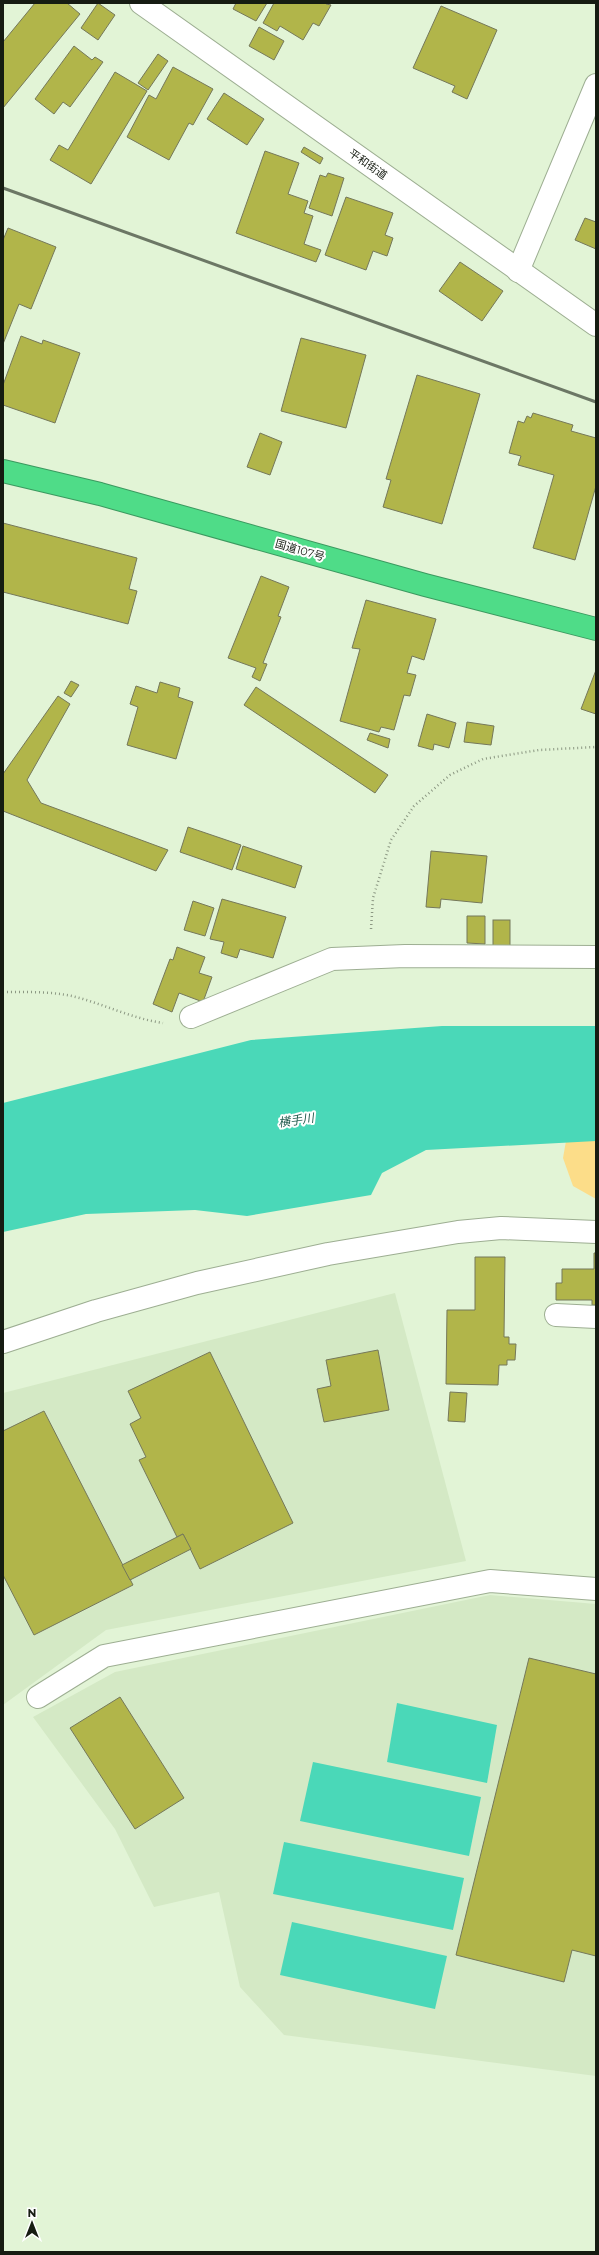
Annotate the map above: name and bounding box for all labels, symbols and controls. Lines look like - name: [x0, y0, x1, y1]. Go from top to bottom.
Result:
- street label: 平和街道: [346, 146, 390, 182]
- street label: 国道107号: [274, 536, 326, 564]
- water label: 横手川: [277, 1110, 317, 1130]
- north arrow: [12, 2203, 52, 2243]
- text: N: [28, 2206, 36, 2220]

